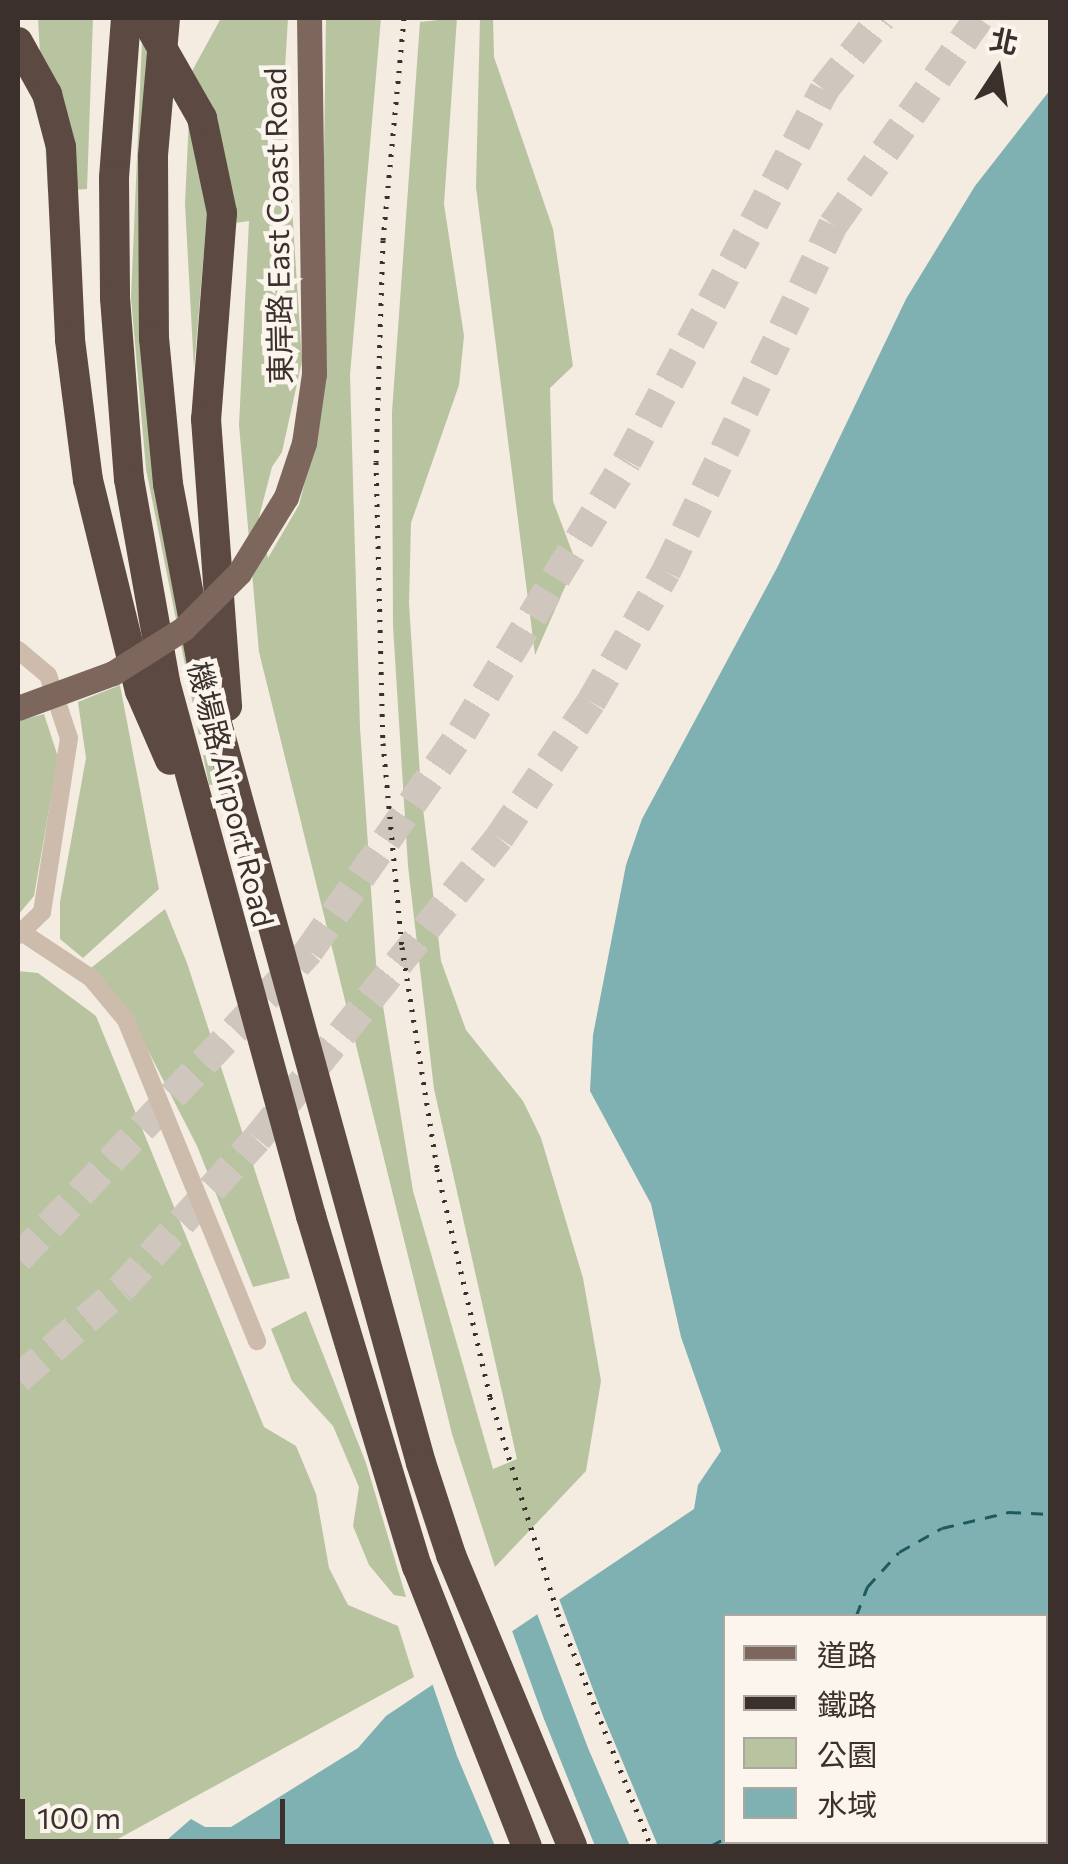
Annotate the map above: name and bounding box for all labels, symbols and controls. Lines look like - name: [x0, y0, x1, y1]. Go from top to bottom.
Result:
- north arrow: [948, 20, 1048, 120]
- text: 北: [987, 21, 1021, 60]
- street label: 東岸路 East Coast Road: [256, 67, 298, 385]
- street label: 機場路 Airport Road: [182, 658, 282, 930]
- legend: [723, 1614, 1048, 1844]
- text: 道路: [817, 1635, 877, 1672]
- text: 鐵路: [817, 1685, 877, 1722]
- text: 公園: [817, 1735, 877, 1772]
- scale bar: [25, 1779, 290, 1841]
- text: 水域: [817, 1785, 877, 1822]
- text: 100 m: [37, 1798, 121, 1835]

